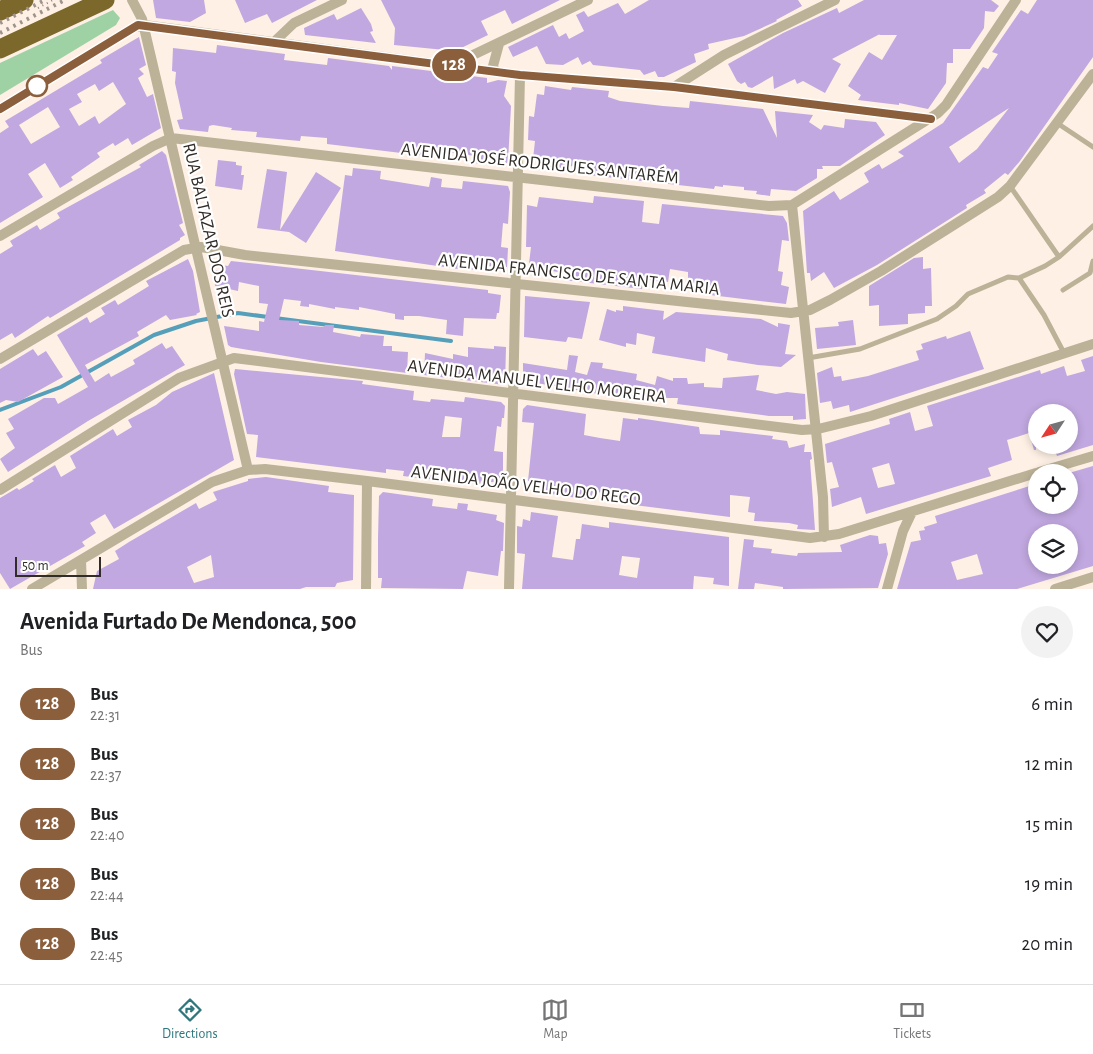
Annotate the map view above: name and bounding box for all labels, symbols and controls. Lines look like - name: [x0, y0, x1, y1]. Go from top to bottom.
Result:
- line badge: 128: [425, 49, 483, 81]
- text: 128: [442, 56, 466, 74]
- unlabelled marker: [26, 75, 48, 97]
- street label: AVENIDA JOSÉ RODRIGUES SANTARÉM: [400, 137, 680, 188]
- street label: RUA BALTAZAR DOS REIS: [179, 141, 237, 319]
- street label: AVENIDA FRANCISCO DE SANTA MARIA: [437, 251, 721, 299]
- street label: AVENIDA MANUEL VELHO MOREIRA: [407, 357, 668, 407]
- north arrow: [1028, 404, 1078, 454]
- map controls: [1028, 404, 1078, 574]
- street label: AVENIDA JOÃO VELHO DO REGO: [410, 460, 642, 509]
- button: locate: [1028, 464, 1078, 514]
- button: layers: [1028, 524, 1078, 574]
- scale bar: [15, 554, 101, 577]
- text: 50 m: [22, 559, 49, 573]
- button: heart: [1021, 606, 1073, 658]
- text: Avenida Furtado De Mendonca, 500: [20, 610, 356, 634]
- text: Bus: [20, 642, 43, 658]
- text: Bus: [90, 685, 118, 704]
- text: 128: [36, 695, 59, 713]
- text: 6 min: [1031, 695, 1073, 714]
- text: 22:31: [90, 707, 120, 723]
- text: Bus: [90, 745, 118, 764]
- text: 128: [36, 755, 59, 773]
- text: 12 min: [1025, 755, 1073, 774]
- text: 22:37: [90, 767, 122, 783]
- text: Bus: [90, 805, 118, 824]
- text: 128: [36, 815, 59, 833]
- text: 15 min: [1026, 815, 1073, 834]
- text: 22:40: [90, 827, 124, 843]
- text: Bus: [90, 865, 118, 884]
- text: 128: [36, 875, 59, 893]
- text: 19 min: [1025, 875, 1073, 894]
- text: 22:44: [90, 887, 124, 903]
- text: Bus: [90, 925, 118, 944]
- text: 128: [36, 935, 59, 953]
- text: 20 min: [1022, 935, 1073, 954]
- text: 22:45: [90, 947, 123, 963]
- tab: Directions: [162, 996, 218, 1043]
- tab: Map: [541, 996, 569, 1043]
- tab: Tickets: [893, 996, 931, 1043]

